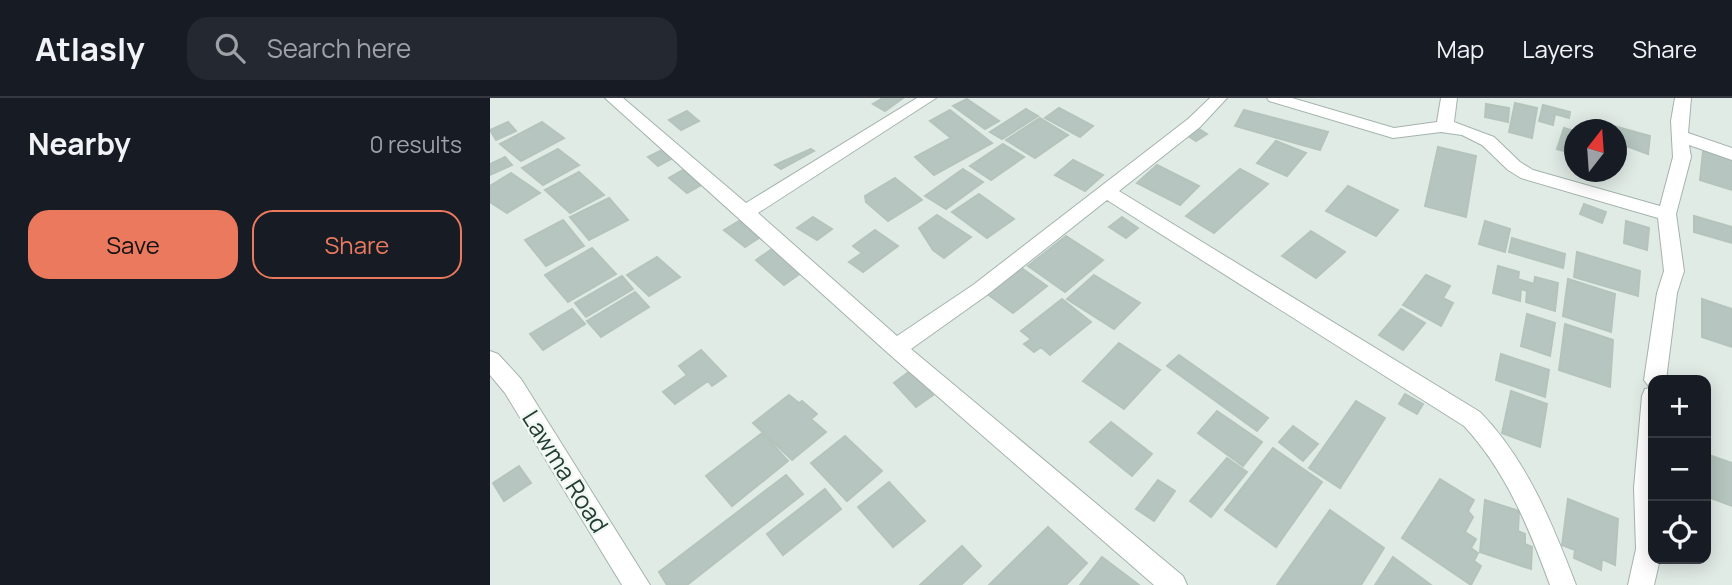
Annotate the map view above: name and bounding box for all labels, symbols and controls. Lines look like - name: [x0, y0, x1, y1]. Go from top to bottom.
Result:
- search box: [187, 17, 677, 80]
- text: Atlasly: [35, 26, 145, 71]
- icon: search: [211, 29, 249, 67]
- text: Search here: [267, 30, 411, 66]
- text: Map: [1437, 32, 1484, 65]
- text: Layers: [1522, 32, 1594, 65]
- text: Share: [1632, 32, 1697, 65]
- north arrow: [1564, 119, 1627, 182]
- text: Nearby: [28, 123, 131, 164]
- text: 0 results: [369, 128, 462, 160]
- button: Save: [28, 210, 238, 279]
- button: Share: [252, 210, 462, 279]
- map controls: [1648, 375, 1711, 564]
- button: +: [1648, 375, 1711, 438]
- street label: Lawma Road: [515, 403, 617, 539]
- button: −: [1648, 438, 1711, 501]
- button: locate: [1648, 501, 1711, 564]

